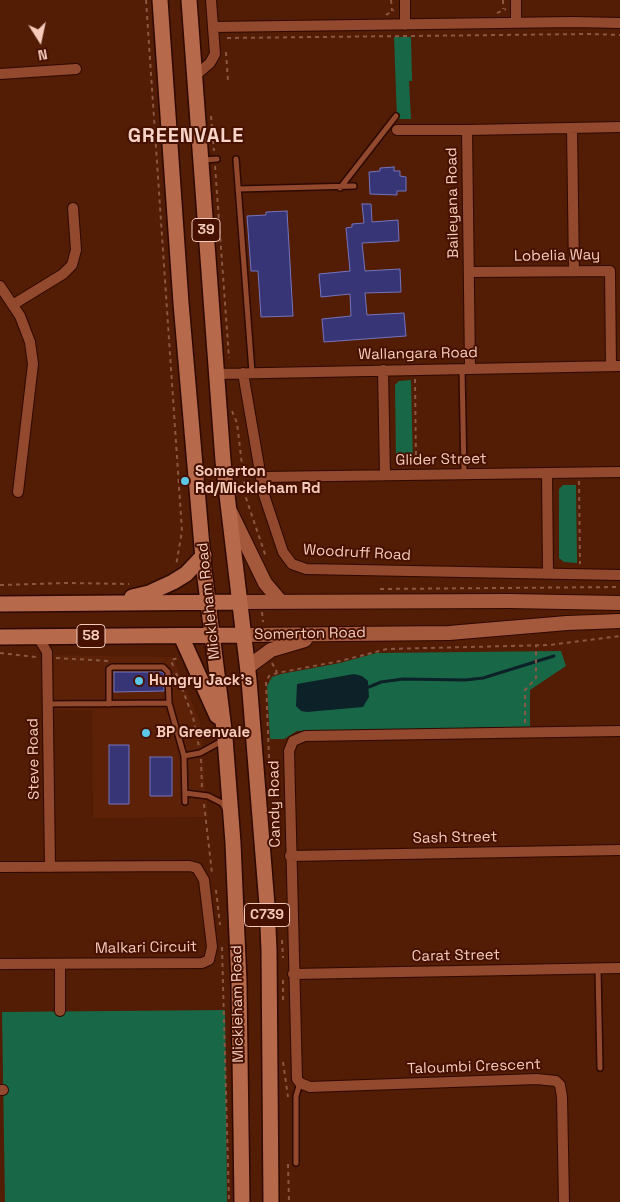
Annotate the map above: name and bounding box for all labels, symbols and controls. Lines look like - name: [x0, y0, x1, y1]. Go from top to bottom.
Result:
- north arrow: [15, 15, 65, 65]
- text: N: [36, 45, 49, 64]
- district label: GREENVALE: [127, 125, 245, 149]
- street label: Baileyana Road: [443, 147, 463, 259]
- road number: 39: [192, 218, 220, 242]
- street label: Lobelia Way: [514, 246, 600, 266]
- street label: Wallangara Road: [358, 344, 478, 364]
- street label: Glider Street: [395, 450, 487, 470]
- place label: Somerton Rd/Mickleham Rd: [195, 463, 321, 498]
- marker: Somerton Rd/Mickleham Rd: [179, 475, 191, 487]
- street label: Woodruff Road: [303, 541, 411, 565]
- street label: Mickleham Road: [194, 542, 224, 660]
- road number: 58: [77, 624, 105, 648]
- street label: Somerton Road: [254, 624, 366, 644]
- place label: Hungry Jack's: [149, 672, 252, 690]
- marker: Hungry Jack's: [133, 675, 145, 687]
- street label: Steve Road: [24, 718, 44, 800]
- place label: BP Greenvale: [156, 724, 250, 742]
- marker: BP Greenvale: [140, 727, 152, 739]
- street label: Candy Road: [265, 760, 285, 848]
- street label: Sash Street: [413, 828, 497, 848]
- road number: C739: [244, 904, 290, 926]
- street label: Malkari Circuit: [95, 938, 197, 958]
- street label: Mickleham Road: [228, 945, 248, 1063]
- street label: Carat Street: [412, 946, 500, 966]
- street label: Taloumbi Crescent: [407, 1056, 541, 1078]

